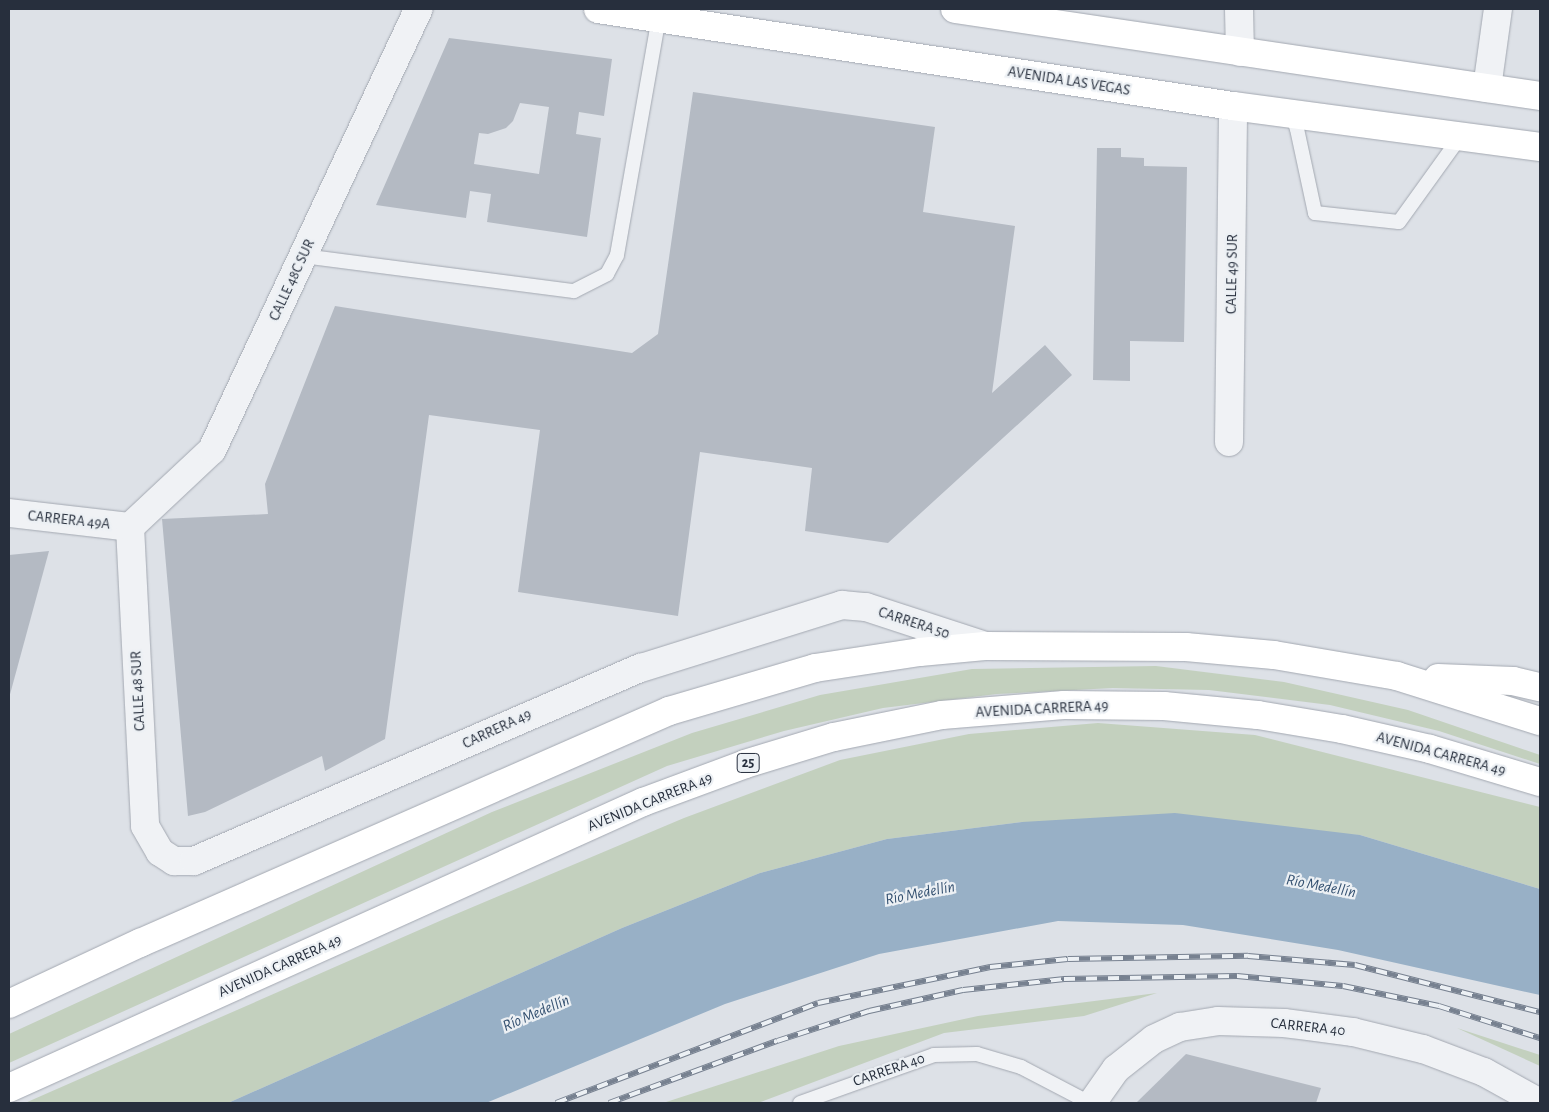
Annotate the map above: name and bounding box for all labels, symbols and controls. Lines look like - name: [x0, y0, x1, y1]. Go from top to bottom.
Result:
- street label: AVENIDA LAS VEGAS: [1007, 62, 1131, 100]
- street label: CALLE 49 SUR: [1222, 234, 1242, 314]
- street label: CALLE 48C SUR: [265, 236, 319, 324]
- street label: CARRERA 49A: [27, 507, 111, 533]
- street label: CARRERA 50: [876, 603, 952, 643]
- street label: CALLE 48 SUR: [127, 650, 149, 732]
- street label: AVENIDA CARRERA 49: [975, 697, 1109, 721]
- street label: CARRERA 49: [460, 705, 534, 753]
- street label: AVENIDA CARRERA 49: [1374, 728, 1508, 780]
- road number: 25: [736, 751, 760, 774]
- street label: AVENIDA CARRERA 49: [585, 769, 715, 835]
- water label: Río Medellín: [1285, 870, 1357, 902]
- water label: Río Medellín: [884, 877, 956, 909]
- street label: AVENIDA CARRERA 49: [216, 931, 344, 1001]
- water label: Río Medellín: [500, 990, 572, 1036]
- street label: CARRERA 40: [1270, 1014, 1346, 1040]
- street label: CARRERA 40: [851, 1049, 927, 1091]

